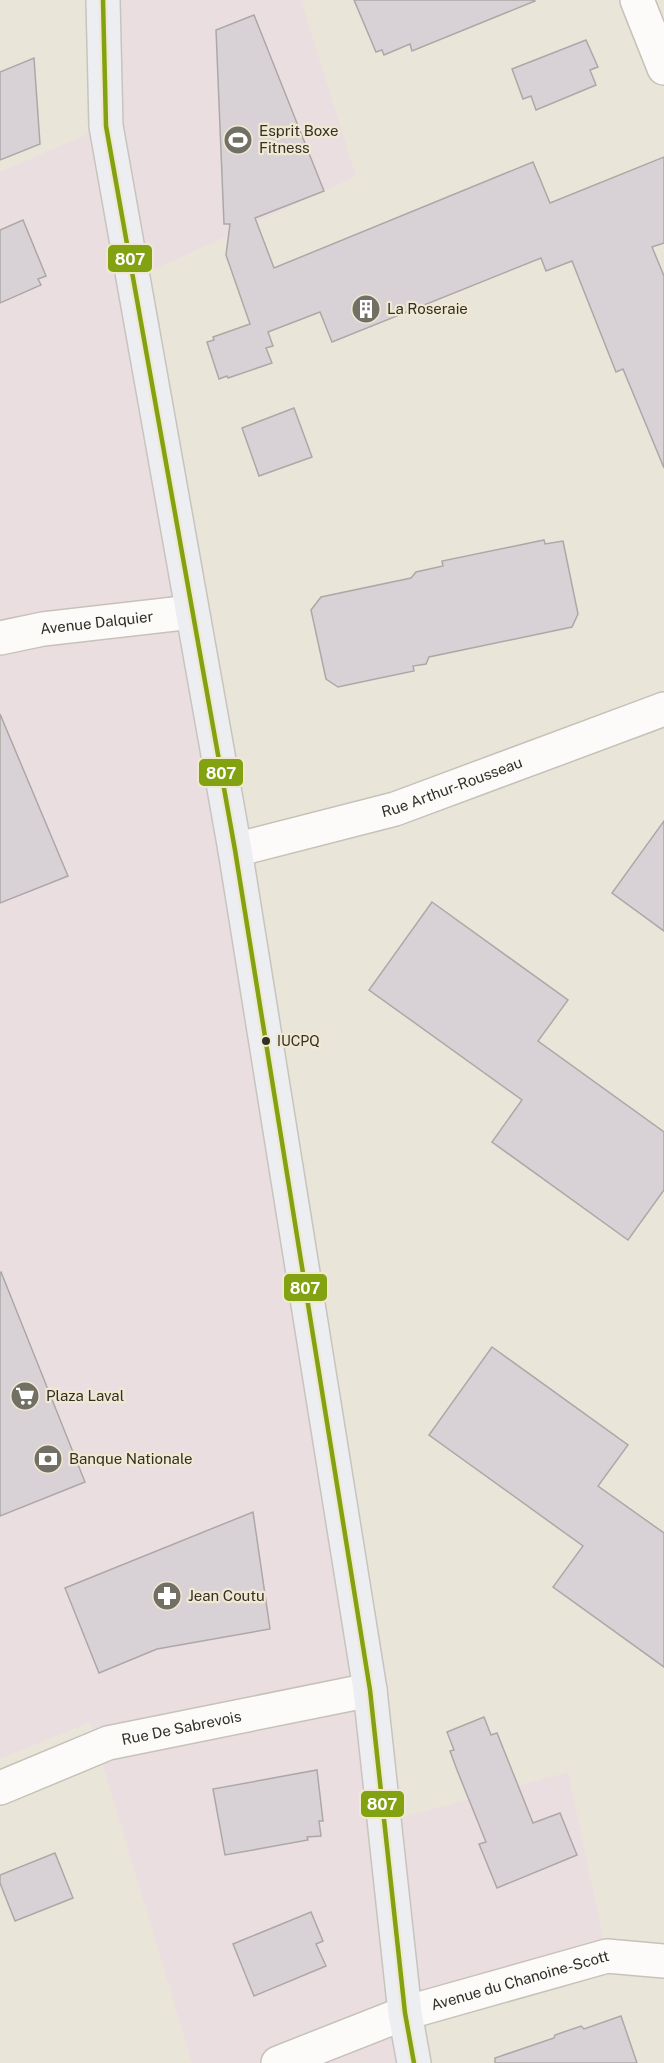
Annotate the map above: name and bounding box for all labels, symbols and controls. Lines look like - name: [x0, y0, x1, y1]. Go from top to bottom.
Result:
- place label: Esprit Boxe Fitness: [259, 122, 339, 156]
- sports icon: Esprit Boxe Fitness: [222, 124, 254, 156]
- line badge: 807: [107, 244, 153, 273]
- text: 807: [115, 250, 145, 269]
- building icon: La Roseraie: [350, 293, 382, 325]
- place label: La Roseraie: [387, 300, 468, 317]
- street label: Avenue Dalquier: [39, 607, 154, 637]
- street label: Rue Arthur-Rousseau: [380, 753, 525, 820]
- line badge: 807: [198, 758, 244, 787]
- text: 807: [206, 764, 236, 783]
- place label: IUCPQ: [277, 1033, 320, 1049]
- marker: IUCPQ: [260, 1035, 272, 1047]
- line badge: 807: [283, 1273, 328, 1302]
- text: 807: [290, 1279, 320, 1298]
- supermarket icon: Plaza Laval: [9, 1380, 41, 1412]
- place label: Plaza Laval: [46, 1387, 124, 1404]
- bank icon: Banque Nationale: [32, 1443, 64, 1475]
- place label: Banque Nationale: [69, 1450, 193, 1467]
- pharmacy icon: Jean Coutu: [151, 1580, 183, 1612]
- place label: Jean Coutu: [188, 1587, 265, 1604]
- street label: Rue De Sabrevois: [120, 1707, 243, 1748]
- line badge: 807: [360, 1790, 405, 1818]
- text: 807: [367, 1795, 397, 1814]
- street label: Avenue du Chanoine-Scott: [429, 1947, 611, 2013]

